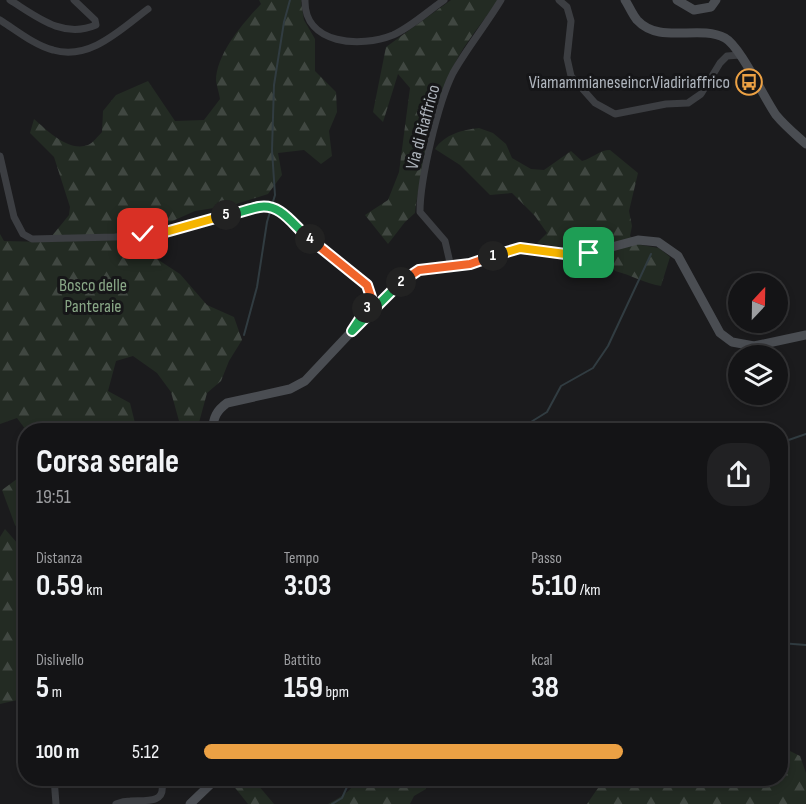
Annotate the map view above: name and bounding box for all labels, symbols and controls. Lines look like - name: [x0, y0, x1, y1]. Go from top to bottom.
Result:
- bus stop icon: Viamammianeseincr.Viadiriaffrico: [734, 67, 764, 97]
- place label: Viamammianeseincr.Viadiriaffrico: [529, 72, 730, 93]
- street label: Via di Riaffrico: [402, 82, 444, 172]
- pin: 5: [211, 200, 241, 230]
- text: 5: [222, 205, 230, 224]
- pin: [117, 208, 168, 259]
- icon: check: [126, 217, 159, 250]
- pin: 4: [295, 224, 325, 254]
- pin: [563, 227, 614, 278]
- text: 4: [306, 229, 314, 248]
- icon: arrive: [572, 236, 605, 269]
- pin: 1: [478, 241, 508, 271]
- text: 1: [490, 246, 496, 265]
- pin: 2: [386, 267, 416, 297]
- text: 2: [397, 272, 405, 291]
- north arrow: [728, 273, 788, 333]
- map controls: [728, 273, 788, 405]
- park label: Bosco delle Panteraie: [59, 275, 127, 317]
- pin: 3: [352, 293, 382, 323]
- text: 3: [363, 298, 371, 317]
- button: layers: [728, 345, 788, 405]
- text: Corsa serale: [36, 442, 179, 482]
- button: share: [707, 443, 770, 506]
- text: 19:51: [36, 485, 71, 509]
- text: Distanza: [36, 549, 82, 568]
- text: Tempo: [284, 549, 319, 568]
- text: Passo: [531, 549, 562, 568]
- text: 0.59: [36, 568, 84, 604]
- text: 3:03: [284, 568, 332, 604]
- text: 5:10: [531, 568, 577, 604]
- text: km: [84, 581, 103, 600]
- text: /km: [577, 581, 601, 600]
- text: Dislivello: [36, 651, 84, 670]
- text: Battito: [284, 651, 321, 670]
- text: kcal: [531, 651, 553, 670]
- text: 5: [36, 670, 49, 706]
- text: 159: [284, 670, 323, 706]
- text: 38: [531, 670, 559, 706]
- text: m: [49, 683, 62, 702]
- text: bpm: [323, 683, 349, 702]
- text: 100 m: [36, 740, 79, 764]
- text: 5:12: [132, 740, 159, 764]

